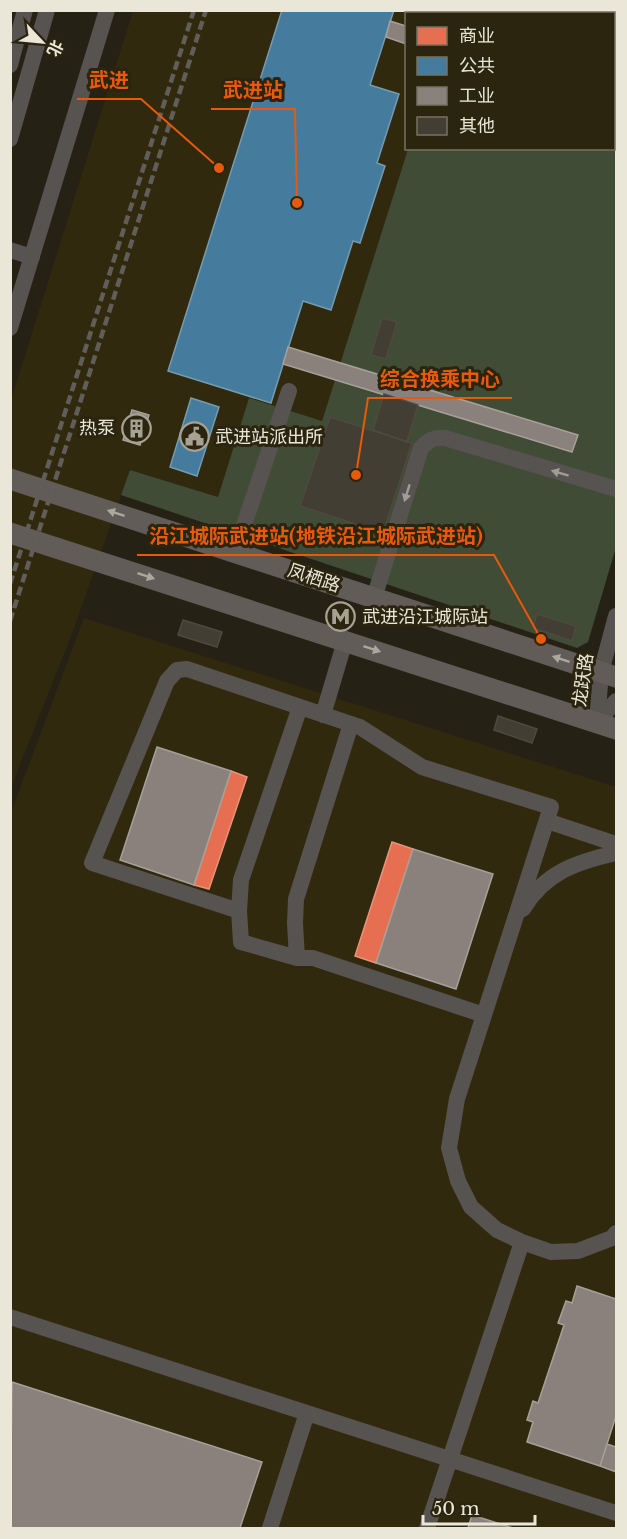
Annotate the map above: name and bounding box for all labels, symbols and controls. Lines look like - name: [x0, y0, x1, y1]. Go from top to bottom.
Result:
- north arrow: [12, 12, 72, 72]
- legend: [405, 12, 615, 150]
- text: 商业: [459, 25, 495, 47]
- text: 北: [43, 37, 68, 60]
- text: 公共: [459, 55, 495, 77]
- callout: 武进: [77, 61, 141, 99]
- text: 武进: [89, 68, 129, 92]
- callout: 武进站: [211, 71, 295, 109]
- text: 武进站: [223, 78, 283, 102]
- text: 工业: [459, 85, 495, 107]
- text: 其他: [459, 115, 495, 137]
- callout: 综合换乘中心: [368, 360, 512, 398]
- text: 综合换乘中心: [380, 367, 500, 391]
- building icon: 热泵: [120, 412, 152, 444]
- place label: 热泵: [79, 417, 115, 439]
- public building icon: 武进站派出所: [178, 421, 210, 453]
- place label: 武进站派出所: [215, 426, 323, 448]
- one-way arrow: [551, 468, 569, 477]
- one-way arrow: [402, 484, 411, 502]
- one-way arrow: [107, 508, 125, 517]
- callout: 沿江城际武进站(地铁沿江城际武进站): [137, 517, 494, 555]
- text: 沿江城际武进站(地铁沿江城际武进站): [149, 524, 483, 548]
- street label: 凤栖路: [285, 559, 343, 597]
- one-way arrow: [137, 572, 155, 581]
- metro station icon: 武进沿江城际站: [325, 601, 357, 633]
- place label: 武进沿江城际站: [362, 606, 488, 628]
- one-way arrow: [363, 645, 381, 654]
- street label: 龙跃路: [568, 652, 598, 708]
- one-way arrow: [552, 653, 570, 663]
- scale bar: [423, 1488, 536, 1526]
- text: 50 m: [432, 1498, 480, 1520]

